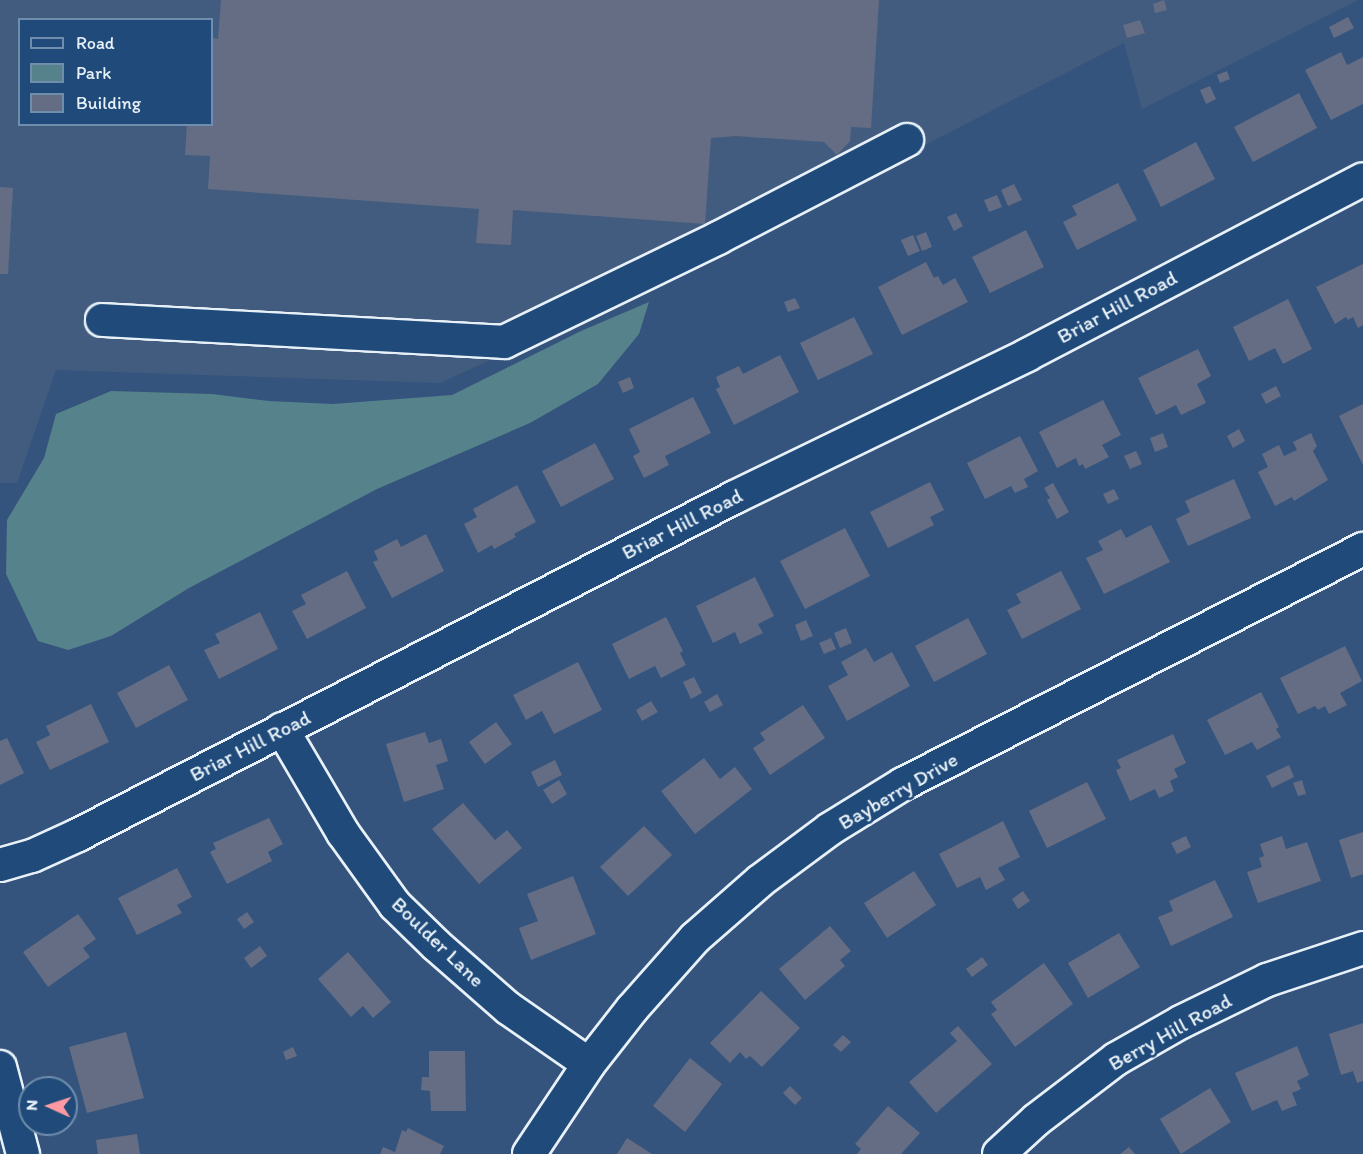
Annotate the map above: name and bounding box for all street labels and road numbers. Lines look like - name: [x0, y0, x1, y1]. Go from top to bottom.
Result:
- street label: Briar Hill Road: [1053, 265, 1181, 349]
- street label: Briar Hill Road: [617, 483, 747, 565]
- street label: Briar Hill Road: [185, 705, 315, 787]
- street label: Bayberry Drive: [834, 747, 962, 835]
- street label: Boulder Lane: [386, 891, 490, 993]
- street label: Berry Hill Road: [1104, 988, 1236, 1076]

